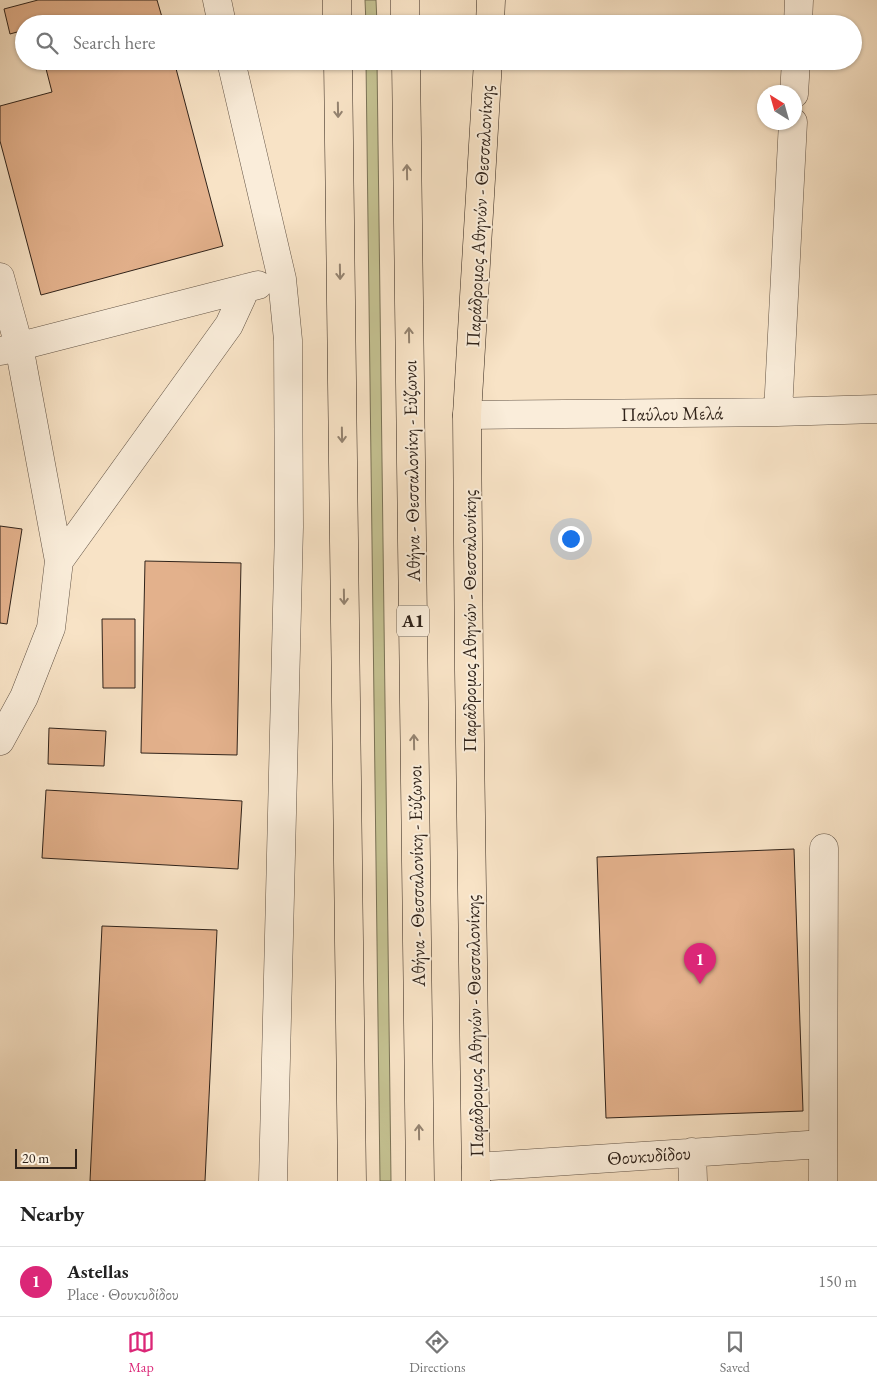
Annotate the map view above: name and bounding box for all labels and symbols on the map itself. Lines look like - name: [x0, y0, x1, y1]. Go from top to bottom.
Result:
- street label: Παράδρομος Αθηνών - Θεσσαλονίκης: [460, 84, 499, 348]
- north arrow: [757, 85, 802, 130]
- one-way arrow: [333, 102, 343, 118]
- one-way arrow: [402, 165, 412, 181]
- one-way arrow: [335, 264, 345, 280]
- one-way arrow: [404, 327, 414, 344]
- street label: Αθήνα - Θεσσαλονίκη - Εύζωνοι: [397, 359, 426, 583]
- street label: Παύλου Μελά: [621, 400, 724, 427]
- one-way arrow: [338, 427, 347, 443]
- street label: Παράδρομος Αθηνών - Θεσσαλονίκης: [457, 490, 482, 752]
- your location: [558, 526, 584, 552]
- one-way arrow: [340, 589, 349, 605]
- road number: Α1: [397, 606, 429, 636]
- one-way arrow: [409, 735, 419, 751]
- street label: Αθήνα - Θεσσαλονίκη - Εύζωνοι: [402, 764, 431, 988]
- street label: Παράδρομος Αθηνών - Θεσσαλονίκης: [460, 895, 489, 1157]
- pin: 1: [684, 943, 716, 984]
- one-way arrow: [414, 1125, 424, 1141]
- street label: Θουκυδίδου: [606, 1140, 692, 1171]
- scale bar: [15, 1146, 78, 1169]

